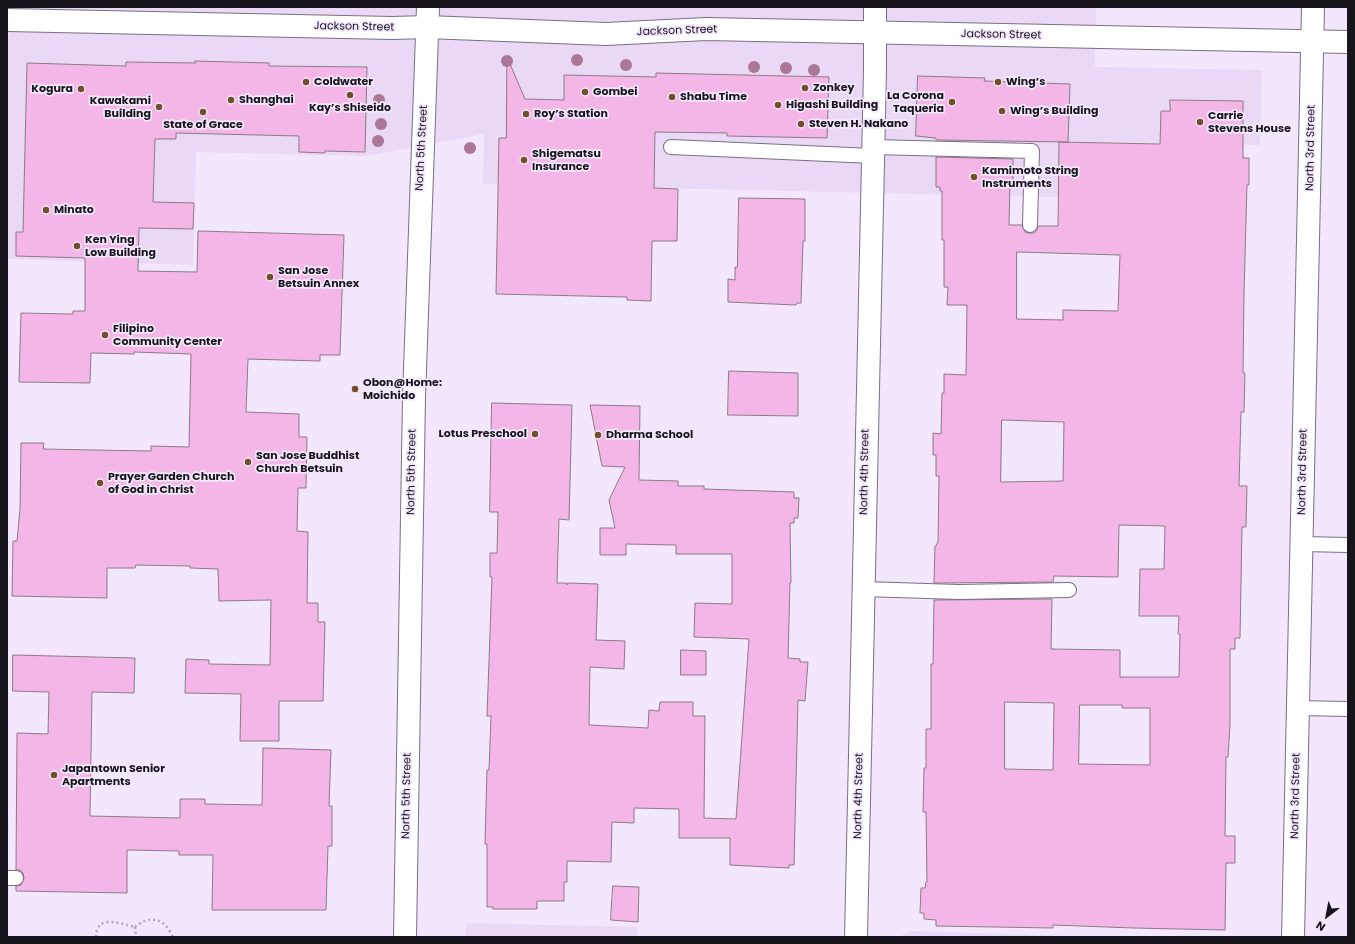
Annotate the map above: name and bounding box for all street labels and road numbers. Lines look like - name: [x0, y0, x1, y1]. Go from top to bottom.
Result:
- street label: Jackson Street: [314, 20, 394, 34]
- street label: Jackson Street: [637, 23, 717, 39]
- street label: Jackson Street: [961, 28, 1041, 42]
- street label: North 5th Street: [413, 105, 431, 191]
- street label: North 3rd Street: [1304, 105, 1318, 191]
- street label: North 5th Street: [405, 429, 419, 515]
- street label: North 4th Street: [858, 429, 872, 515]
- street label: North 3rd Street: [1296, 429, 1310, 515]
- street label: North 5th Street: [400, 753, 414, 839]
- street label: North 4th Street: [852, 753, 866, 839]
- street label: North 3rd Street: [1289, 753, 1303, 839]

